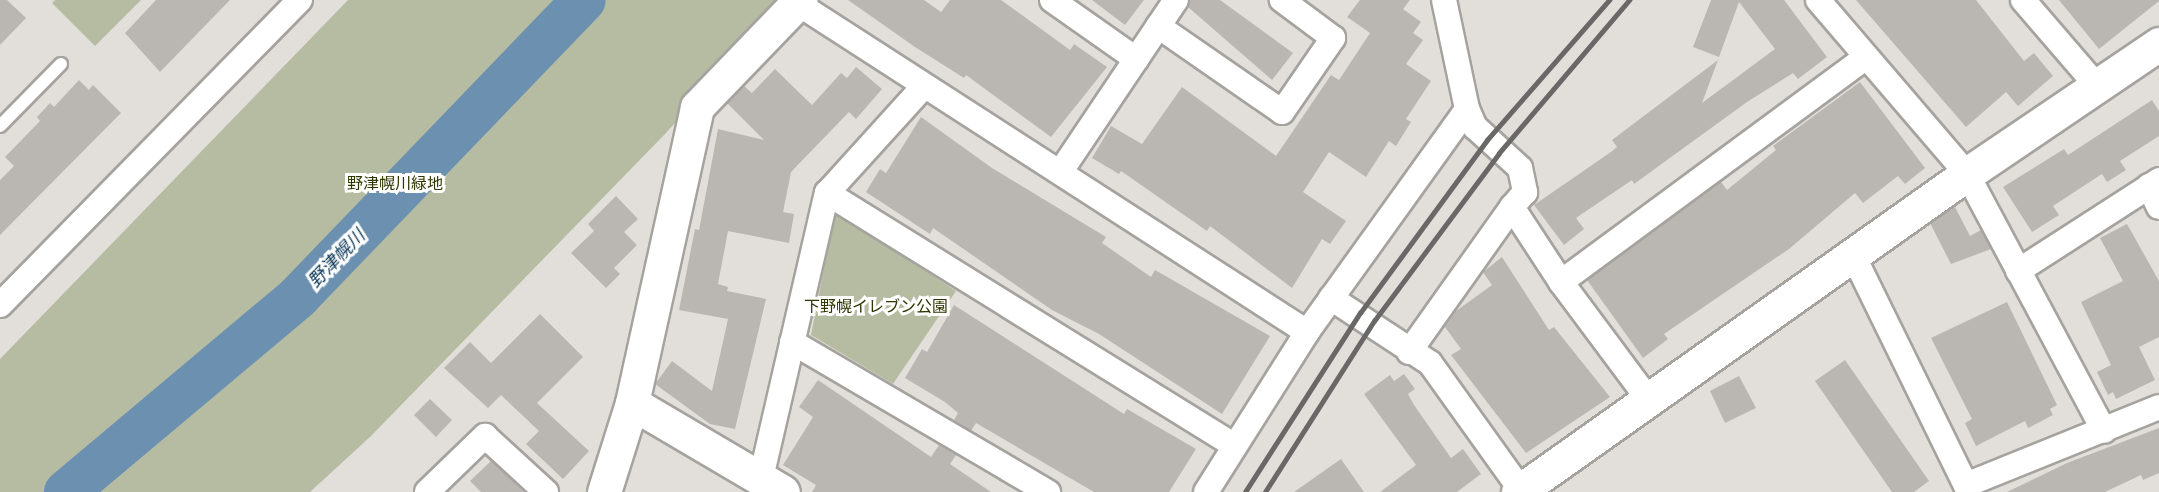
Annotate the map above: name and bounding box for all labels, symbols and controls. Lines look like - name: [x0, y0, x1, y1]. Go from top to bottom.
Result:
- park label: 野津幌川緑地: [347, 173, 443, 193]
- water label: 野津幌川: [303, 225, 369, 291]
- park label: 下野幌イレブン公園: [804, 296, 948, 316]

